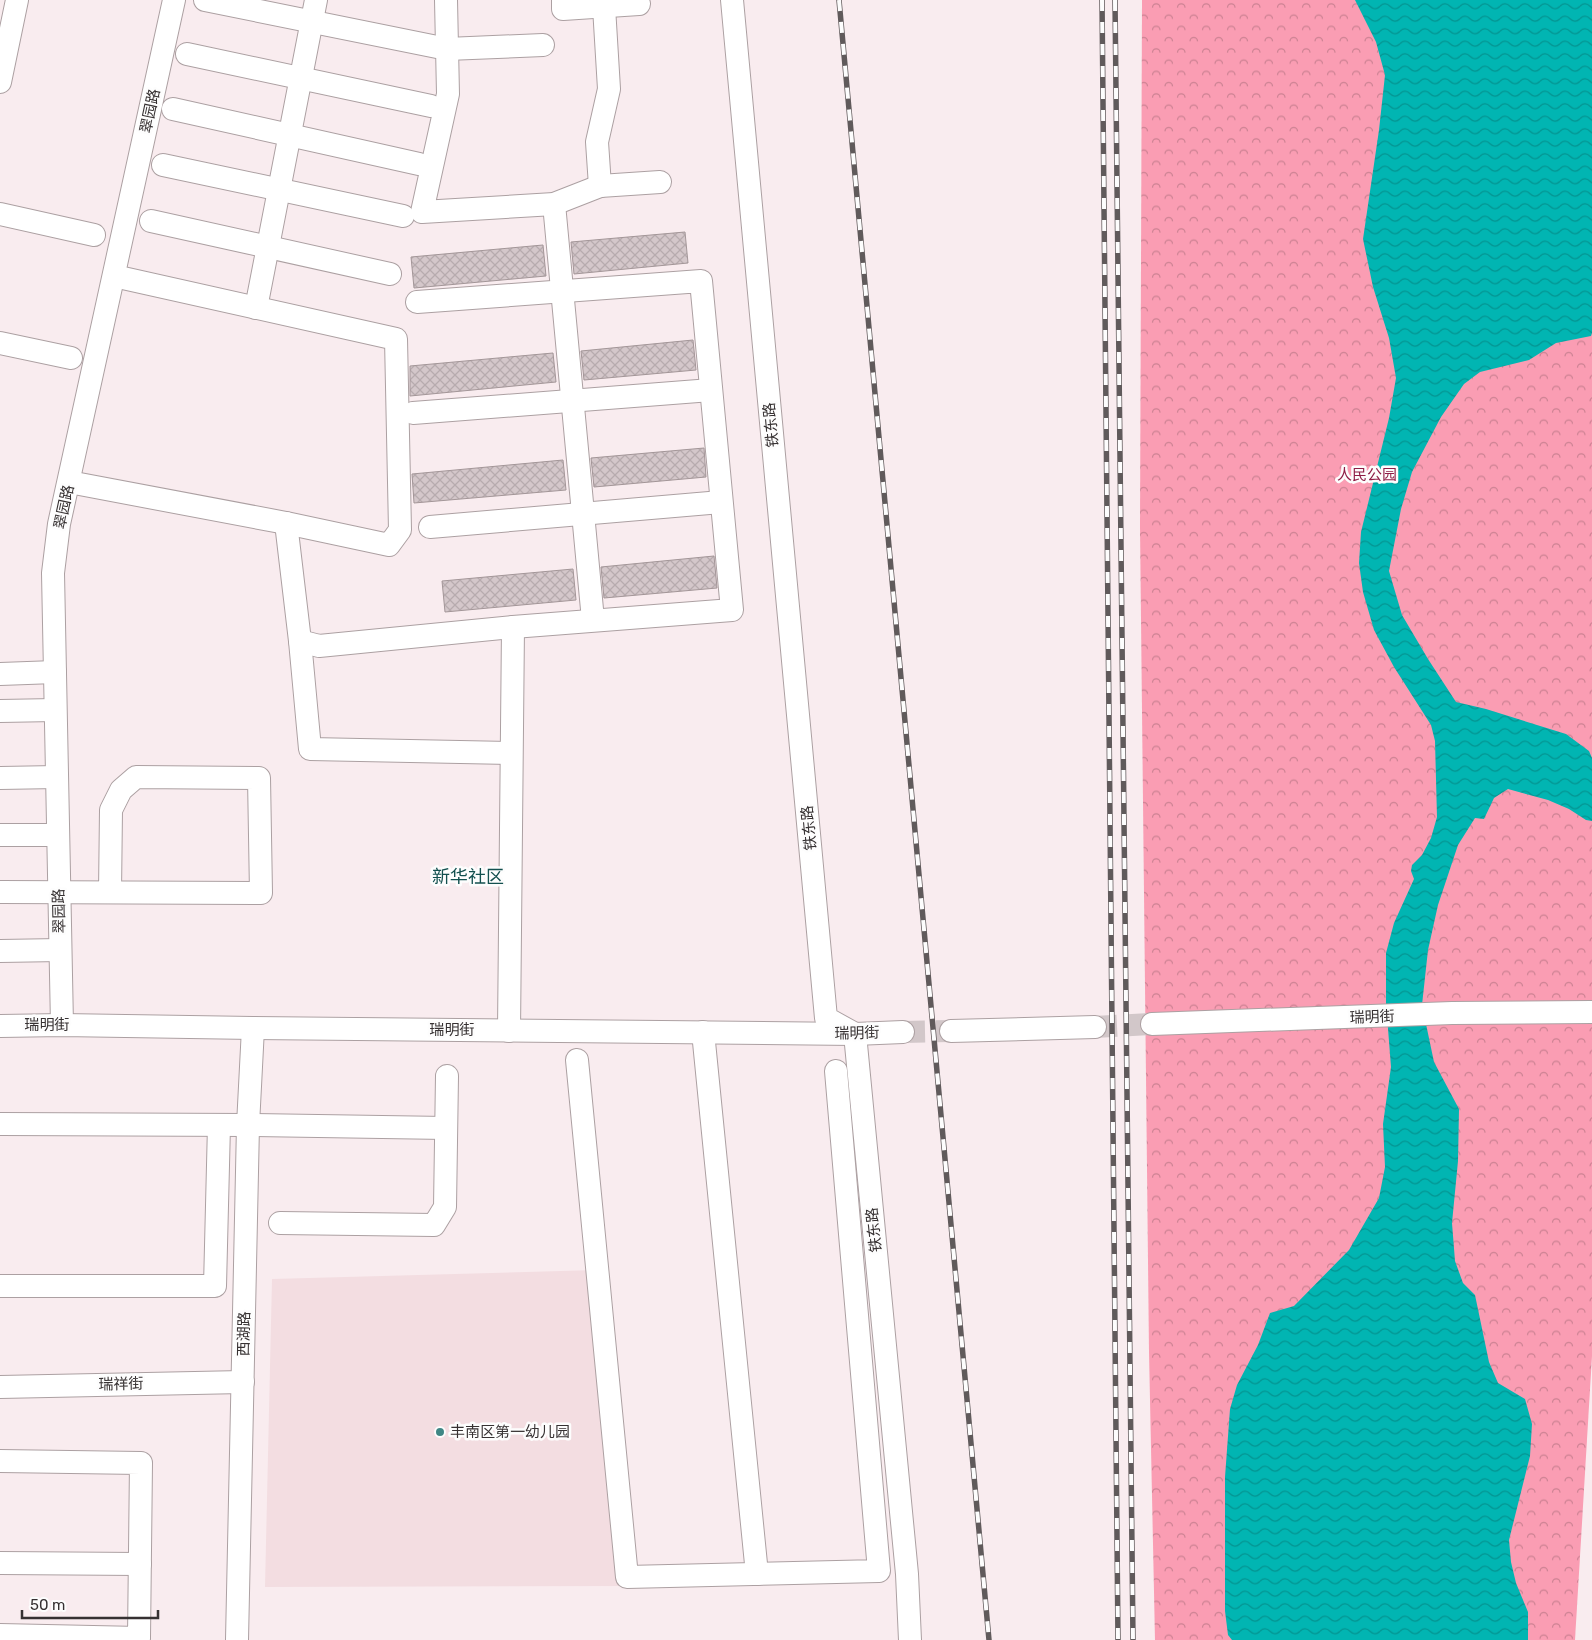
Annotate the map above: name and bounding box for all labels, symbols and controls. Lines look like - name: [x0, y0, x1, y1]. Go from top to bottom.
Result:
- street label: 翠园路: [137, 87, 163, 135]
- street label: 铁东路: [760, 402, 782, 448]
- park label: 人民公园: [1337, 466, 1397, 484]
- street label: 翠园路: [51, 483, 77, 531]
- street label: 铁东路: [798, 805, 820, 851]
- district label: 新华社区: [432, 866, 504, 888]
- street label: 翠园路: [50, 888, 68, 934]
- street label: 瑞明街: [1349, 1007, 1395, 1027]
- street label: 瑞明街: [24, 1016, 70, 1034]
- street label: 瑞明街: [429, 1021, 475, 1039]
- street label: 瑞明街: [834, 1024, 880, 1042]
- street label: 铁东路: [863, 1207, 885, 1253]
- street label: 西湖路: [235, 1311, 253, 1357]
- street label: 瑞祥街: [98, 1375, 144, 1393]
- place label: 丰南区第一幼儿园: [450, 1423, 570, 1441]
- marker: 丰南区第一幼儿园: [434, 1426, 446, 1438]
- scale bar: [22, 1588, 159, 1620]
- text: 50 m: [30, 1596, 65, 1614]

